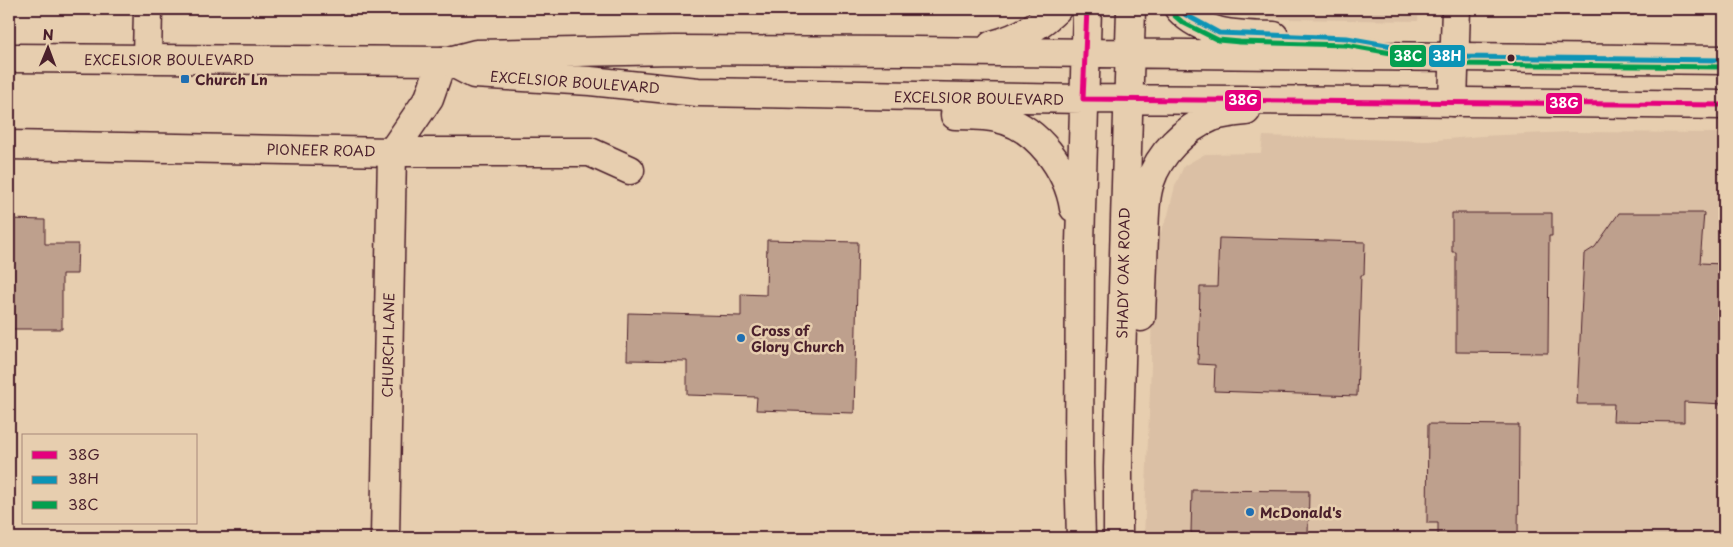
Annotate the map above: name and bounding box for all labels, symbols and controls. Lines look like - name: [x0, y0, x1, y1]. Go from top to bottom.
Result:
- north arrow: [22, 22, 72, 72]
- text: N: [43, 24, 54, 45]
- line badge: 38C: [1389, 44, 1427, 68]
- line badge: 38H: [1428, 44, 1466, 68]
- text: 38C: [1394, 45, 1422, 66]
- text: 38H: [1433, 45, 1461, 66]
- street label: EXCELSIOR BOULEVARD: [84, 49, 254, 70]
- unlabelled marker: [1506, 53, 1516, 63]
- street label: EXCELSIOR BOULEVARD: [489, 66, 661, 98]
- place label: Church Ln: [195, 69, 268, 90]
- marker: Church Ln: [179, 73, 191, 85]
- street label: EXCELSIOR BOULEVARD: [894, 86, 1064, 110]
- line badge: 38G: [1224, 89, 1262, 112]
- text: 38G: [1228, 89, 1258, 110]
- line badge: 38G: [1545, 92, 1583, 115]
- text: 38G: [1549, 92, 1579, 113]
- street label: PIONEER ROAD: [266, 139, 376, 161]
- street label: SHADY OAK ROAD: [1111, 207, 1135, 339]
- street label: CHURCH LANE: [377, 292, 399, 398]
- place label: Cross of Glory Church: [751, 320, 844, 357]
- marker: Cross of Glory Church: [735, 332, 747, 344]
- legend: [22, 434, 198, 524]
- text: 38G: [68, 442, 100, 465]
- text: 38H: [68, 466, 99, 489]
- text: 38C: [68, 492, 99, 515]
- place label: McDonald's: [1260, 502, 1342, 523]
- marker: McDonald's: [1244, 506, 1256, 518]

